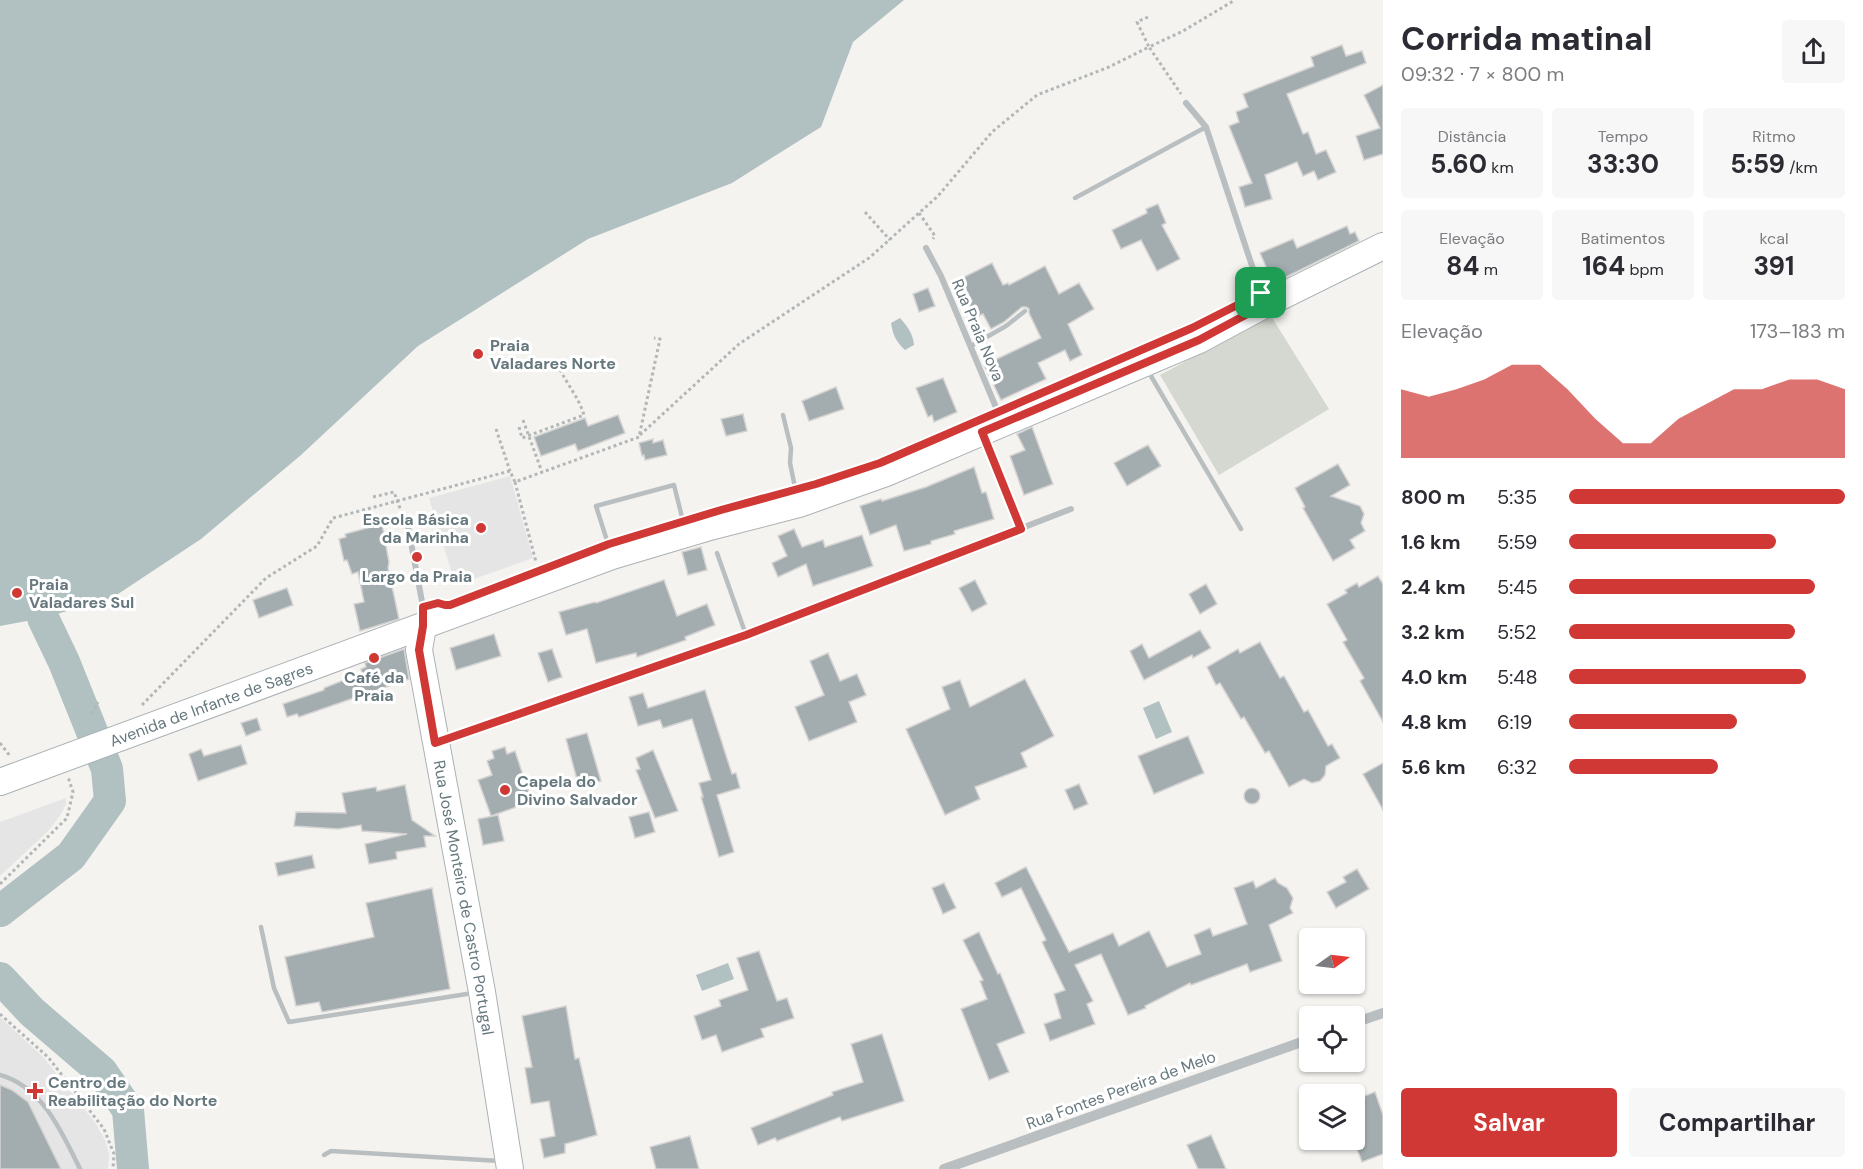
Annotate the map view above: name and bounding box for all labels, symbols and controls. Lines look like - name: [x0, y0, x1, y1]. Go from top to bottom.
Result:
- text: Corrida matinal: [1401, 17, 1652, 60]
- button: share: [1782, 20, 1845, 83]
- text: 09:32 · 7 × 800 m: [1401, 61, 1564, 87]
- text: Distância: [1438, 126, 1506, 147]
- text: Tempo: [1598, 126, 1648, 147]
- text: Ritmo: [1752, 126, 1796, 147]
- text: 5.60: [1430, 147, 1487, 181]
- text: 33:30: [1587, 147, 1659, 181]
- text: 5:59: [1730, 147, 1785, 181]
- text: km: [1487, 157, 1514, 178]
- text: /km: [1785, 157, 1818, 178]
- text: Elevação: [1439, 228, 1505, 249]
- text: Batimentos: [1581, 228, 1665, 249]
- text: kcal: [1760, 228, 1788, 249]
- text: 84: [1446, 249, 1479, 283]
- text: 164: [1582, 249, 1625, 283]
- text: 391: [1754, 249, 1794, 283]
- text: m: [1479, 259, 1498, 280]
- text: bpm: [1625, 259, 1664, 280]
- pin: [1235, 267, 1286, 318]
- street label: Rua Praia Nova: [947, 276, 1009, 384]
- icon: arrive: [1244, 276, 1277, 309]
- text: Elevação: [1401, 318, 1483, 344]
- text: 173–183 m: [1750, 318, 1845, 344]
- place label: Praia Valadares Norte: [490, 335, 616, 374]
- marker: Praia Valadares Norte: [471, 347, 485, 361]
- text: 800 m: [1401, 484, 1465, 510]
- text: 5:35: [1497, 484, 1537, 510]
- place label: Escola Básica da Marinha: [363, 509, 469, 548]
- marker: Escola Básica da Marinha: [474, 521, 488, 535]
- text: 1.6 km: [1401, 529, 1460, 555]
- text: 5:59: [1497, 529, 1537, 555]
- marker: Largo da Praia: [410, 550, 424, 564]
- place label: Largo da Praia: [362, 566, 472, 587]
- place label: Praia Valadares Sul: [29, 574, 134, 613]
- text: 2.4 km: [1401, 574, 1466, 600]
- text: 5:45: [1497, 574, 1538, 600]
- marker: Praia Valadares Sul: [10, 586, 24, 600]
- text: 3.2 km: [1401, 619, 1465, 645]
- text: 5:52: [1497, 619, 1537, 645]
- marker: Café da Praia: [367, 651, 381, 665]
- street label: Avenida de Infante de Sagres: [107, 657, 316, 751]
- text: 4.0 km: [1401, 664, 1467, 690]
- text: 5:48: [1497, 664, 1538, 690]
- place label: Café da Praia: [344, 667, 404, 706]
- text: 4.8 km: [1401, 709, 1467, 735]
- text: 6:19: [1497, 709, 1532, 735]
- text: 5.6 km: [1401, 754, 1466, 780]
- text: 6:32: [1497, 754, 1537, 780]
- street label: Rua José Monteiro de Castro Portugal: [429, 758, 499, 1037]
- place label: Capela do Divino Salvador: [517, 771, 638, 810]
- marker: Capela do Divino Salvador: [498, 783, 512, 797]
- north arrow: [1299, 928, 1365, 994]
- map controls: [1299, 928, 1365, 1150]
- button: locate: [1299, 1006, 1365, 1072]
- street label: Rua Fontes Pereira de Melo: [1023, 1046, 1219, 1134]
- place label: Centro de Reabilitação do Norte: [48, 1072, 217, 1111]
- marker: Centro de Reabilitação do Norte: [26, 1082, 44, 1100]
- button: layers: [1299, 1084, 1365, 1150]
- button: Salvar: [1401, 1088, 1617, 1157]
- button: Compartilhar: [1629, 1088, 1845, 1157]

